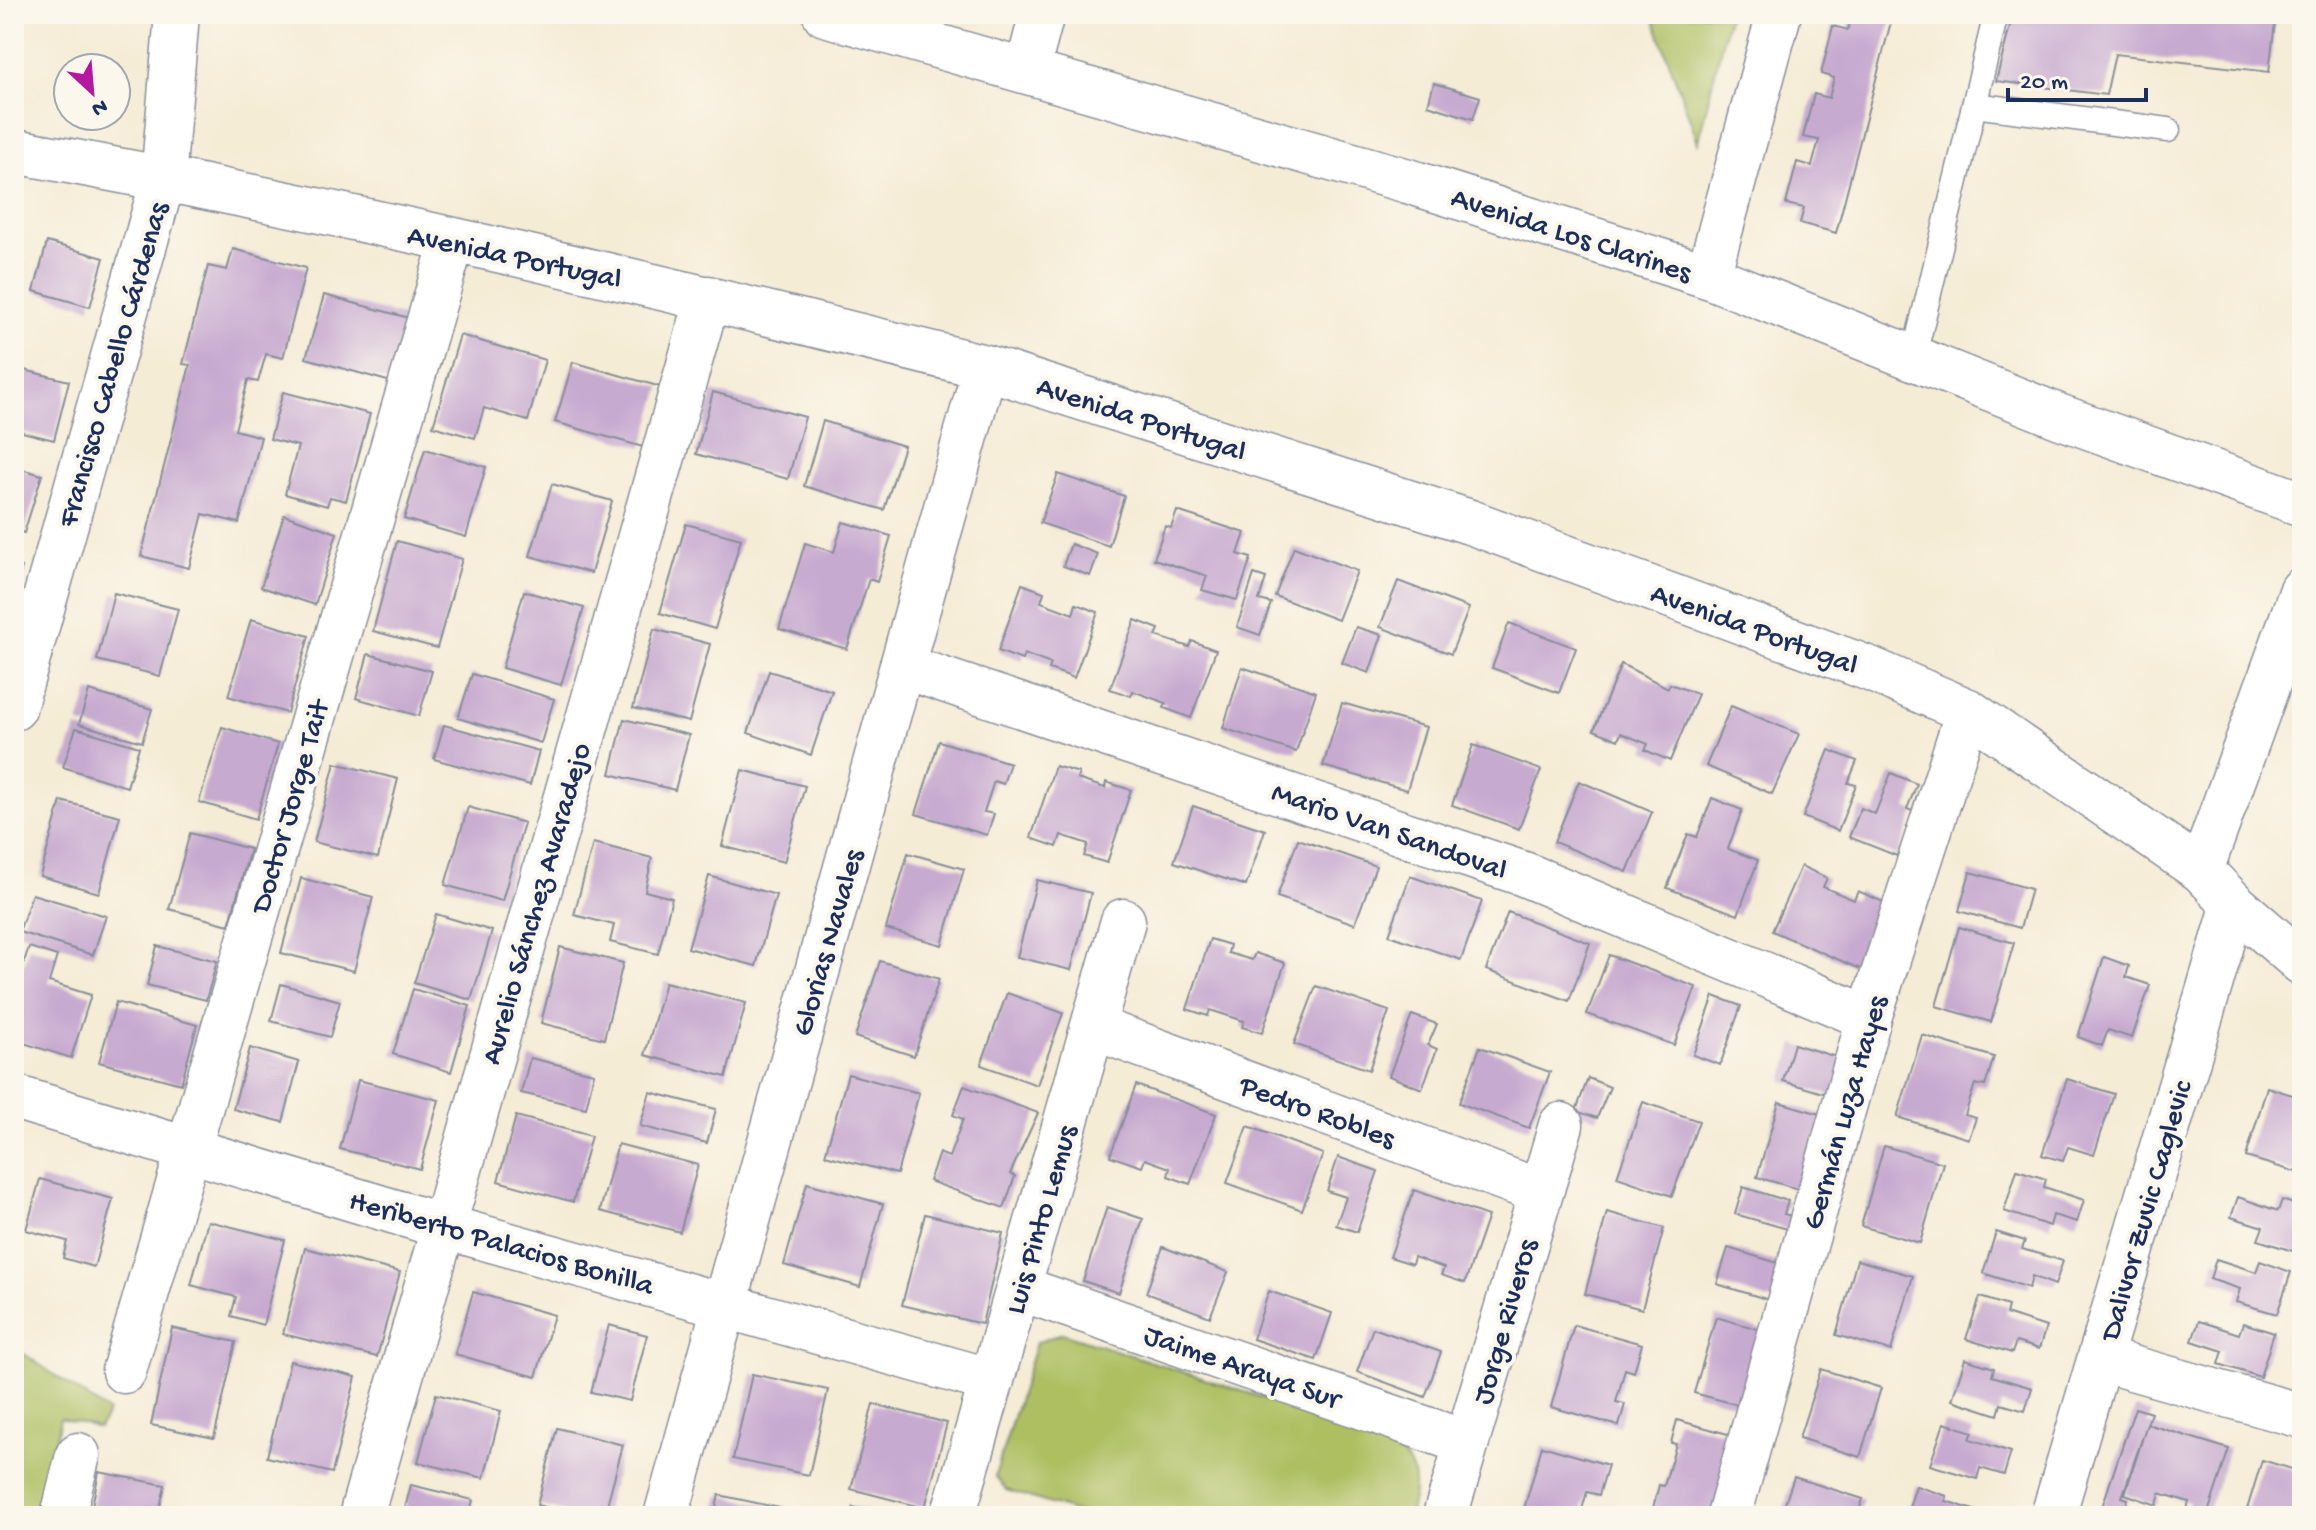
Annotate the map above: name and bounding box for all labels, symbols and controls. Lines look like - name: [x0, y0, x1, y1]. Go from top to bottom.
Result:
- north arrow: [52, 52, 132, 132]
- scale bar: [2008, 52, 2146, 102]
- text: 20 m: [2020, 69, 2068, 98]
- text: N: [87, 92, 111, 121]
- street label: Avenida Los Clarines: [1446, 182, 1696, 293]
- street label: Francisco Cabello Cárdenas: [52, 198, 179, 533]
- street label: Avenida Portugal: [404, 220, 624, 299]
- street label: Avenida Portugal: [1032, 371, 1250, 472]
- street label: Avenida Portugal: [1645, 578, 1862, 685]
- street label: Doctor Jorge Tait: [245, 694, 340, 920]
- street label: Aurelio Sánchez Avaradejo: [476, 739, 601, 1069]
- street label: Mario Van Sandoval: [1266, 777, 1511, 890]
- street label: Glorias Navales: [787, 845, 874, 1040]
- street label: Germán Luza Hayes: [1797, 991, 1898, 1234]
- street label: Pedro Robles: [1233, 1070, 1400, 1159]
- street label: Dalivor Zuvic Caglevic: [2094, 1076, 2203, 1347]
- street label: Luis Pinto Lemus: [1000, 1121, 1087, 1319]
- street label: Heriberto Palacios Bonilla: [345, 1185, 658, 1306]
- street label: Jorge Riveros: [1467, 1235, 1548, 1409]
- street label: Jaime Araya Sur: [1139, 1319, 1346, 1420]

